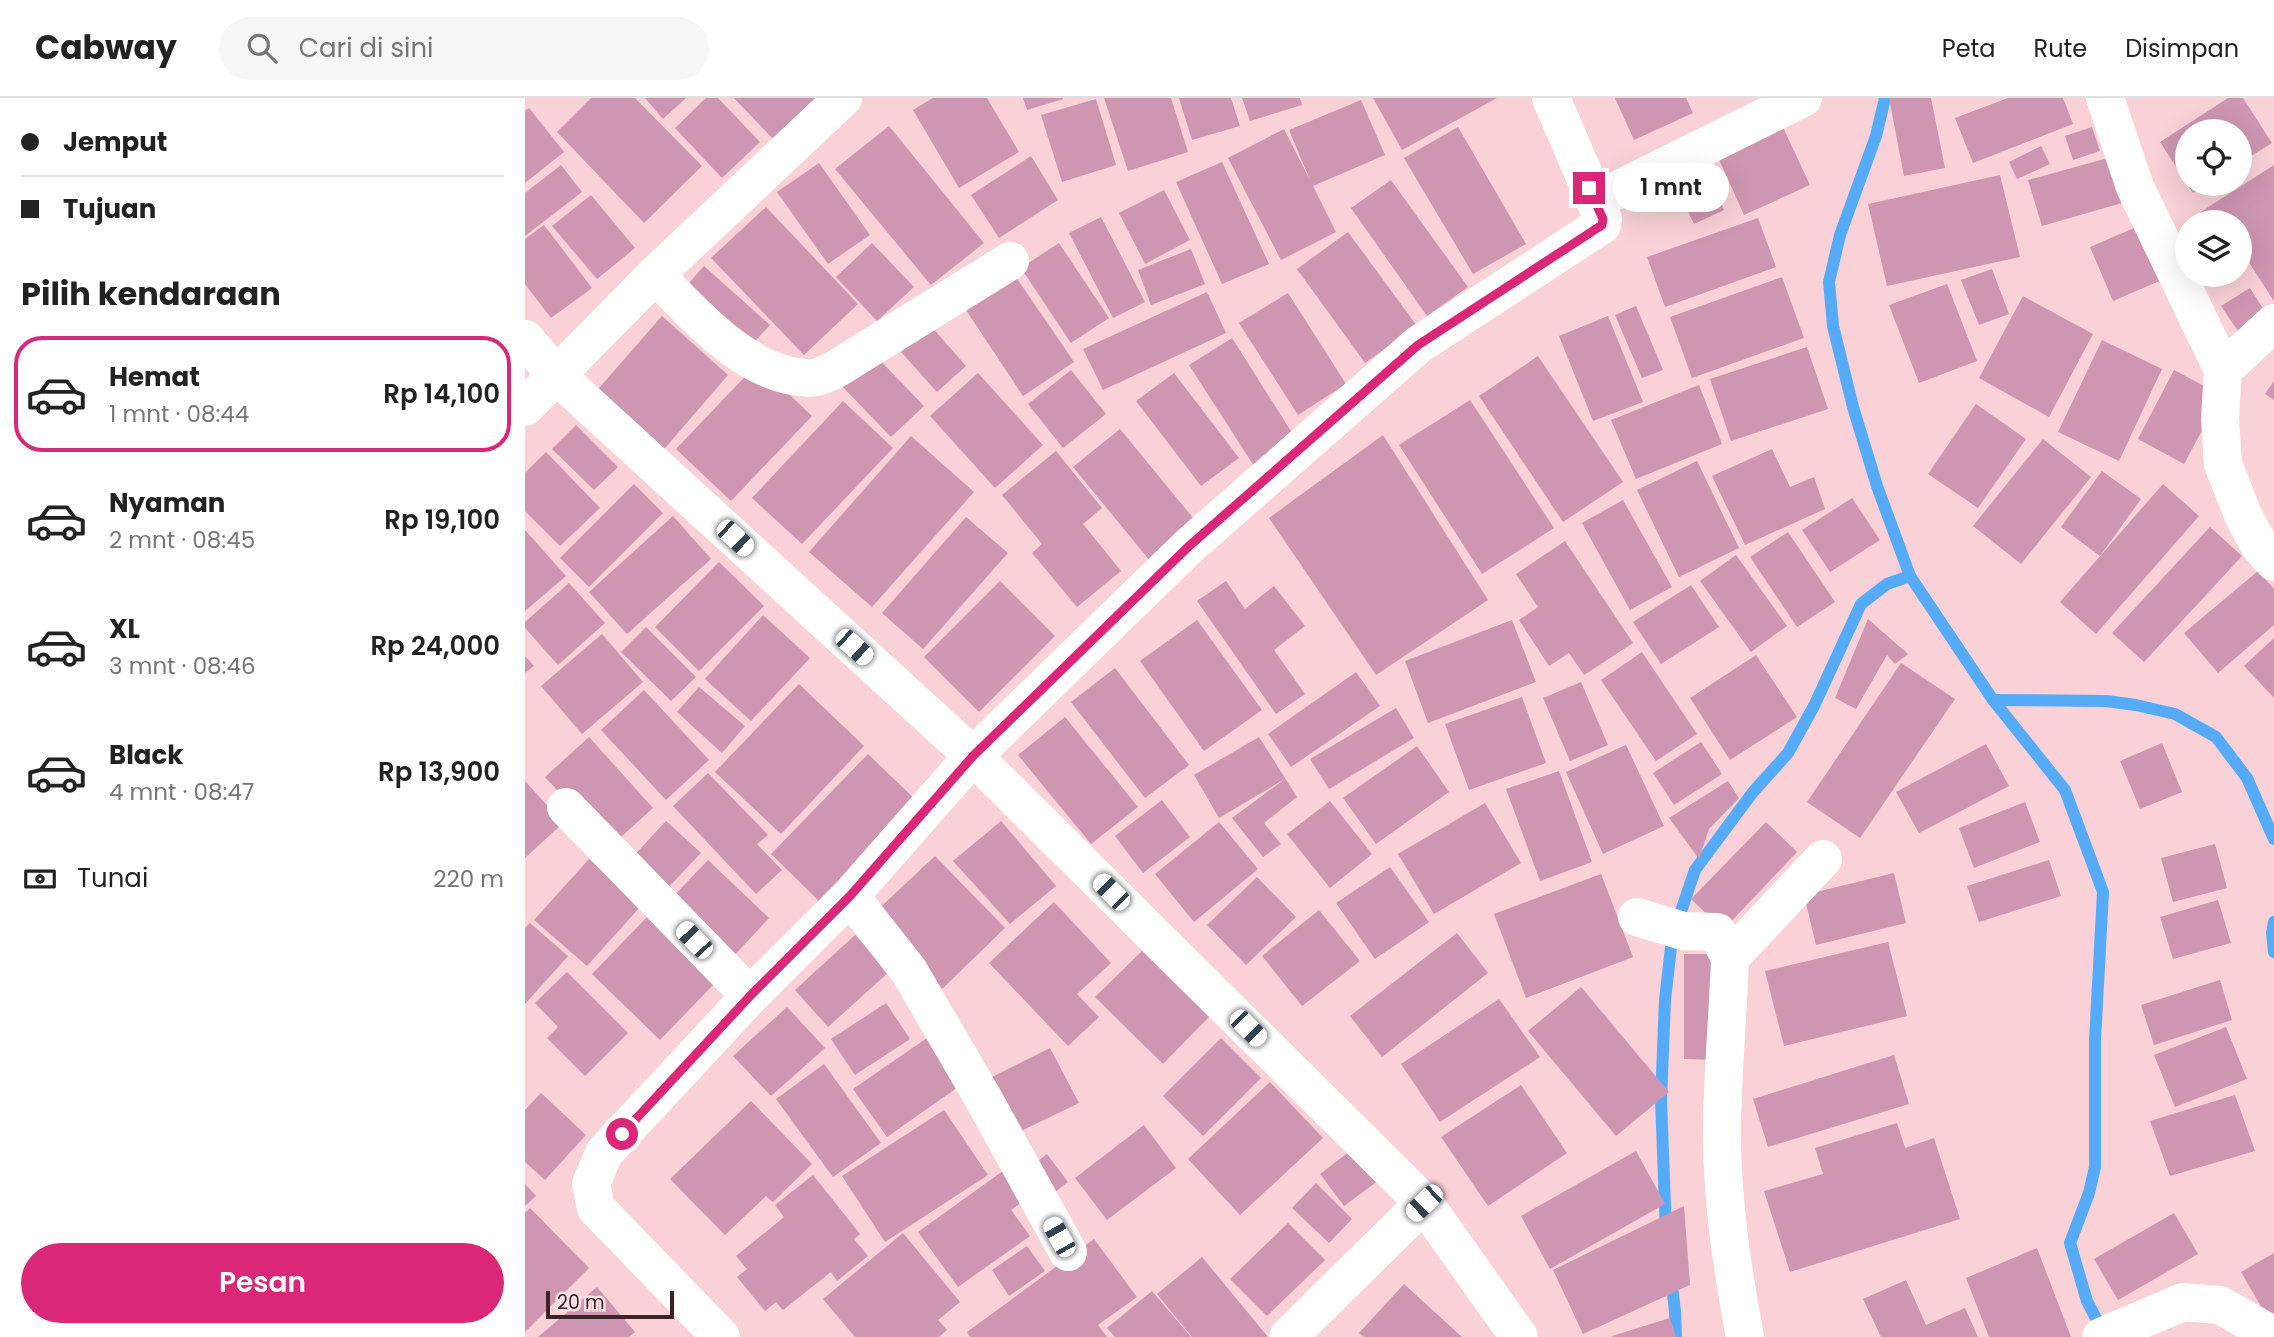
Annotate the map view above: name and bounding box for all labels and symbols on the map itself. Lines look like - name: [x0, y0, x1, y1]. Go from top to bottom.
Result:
- callout: 1 mnt: [1613, 164, 1729, 212]
- route end: [1573, 172, 1605, 204]
- car: [713, 516, 758, 560]
- car: [832, 625, 877, 669]
- car: [1089, 870, 1134, 914]
- car: [672, 918, 717, 962]
- car: [1226, 1006, 1271, 1050]
- route start: [606, 1118, 638, 1150]
- car: [1402, 1181, 1447, 1225]
- car: [1040, 1214, 1079, 1260]
- scale bar: [546, 1288, 674, 1320]

